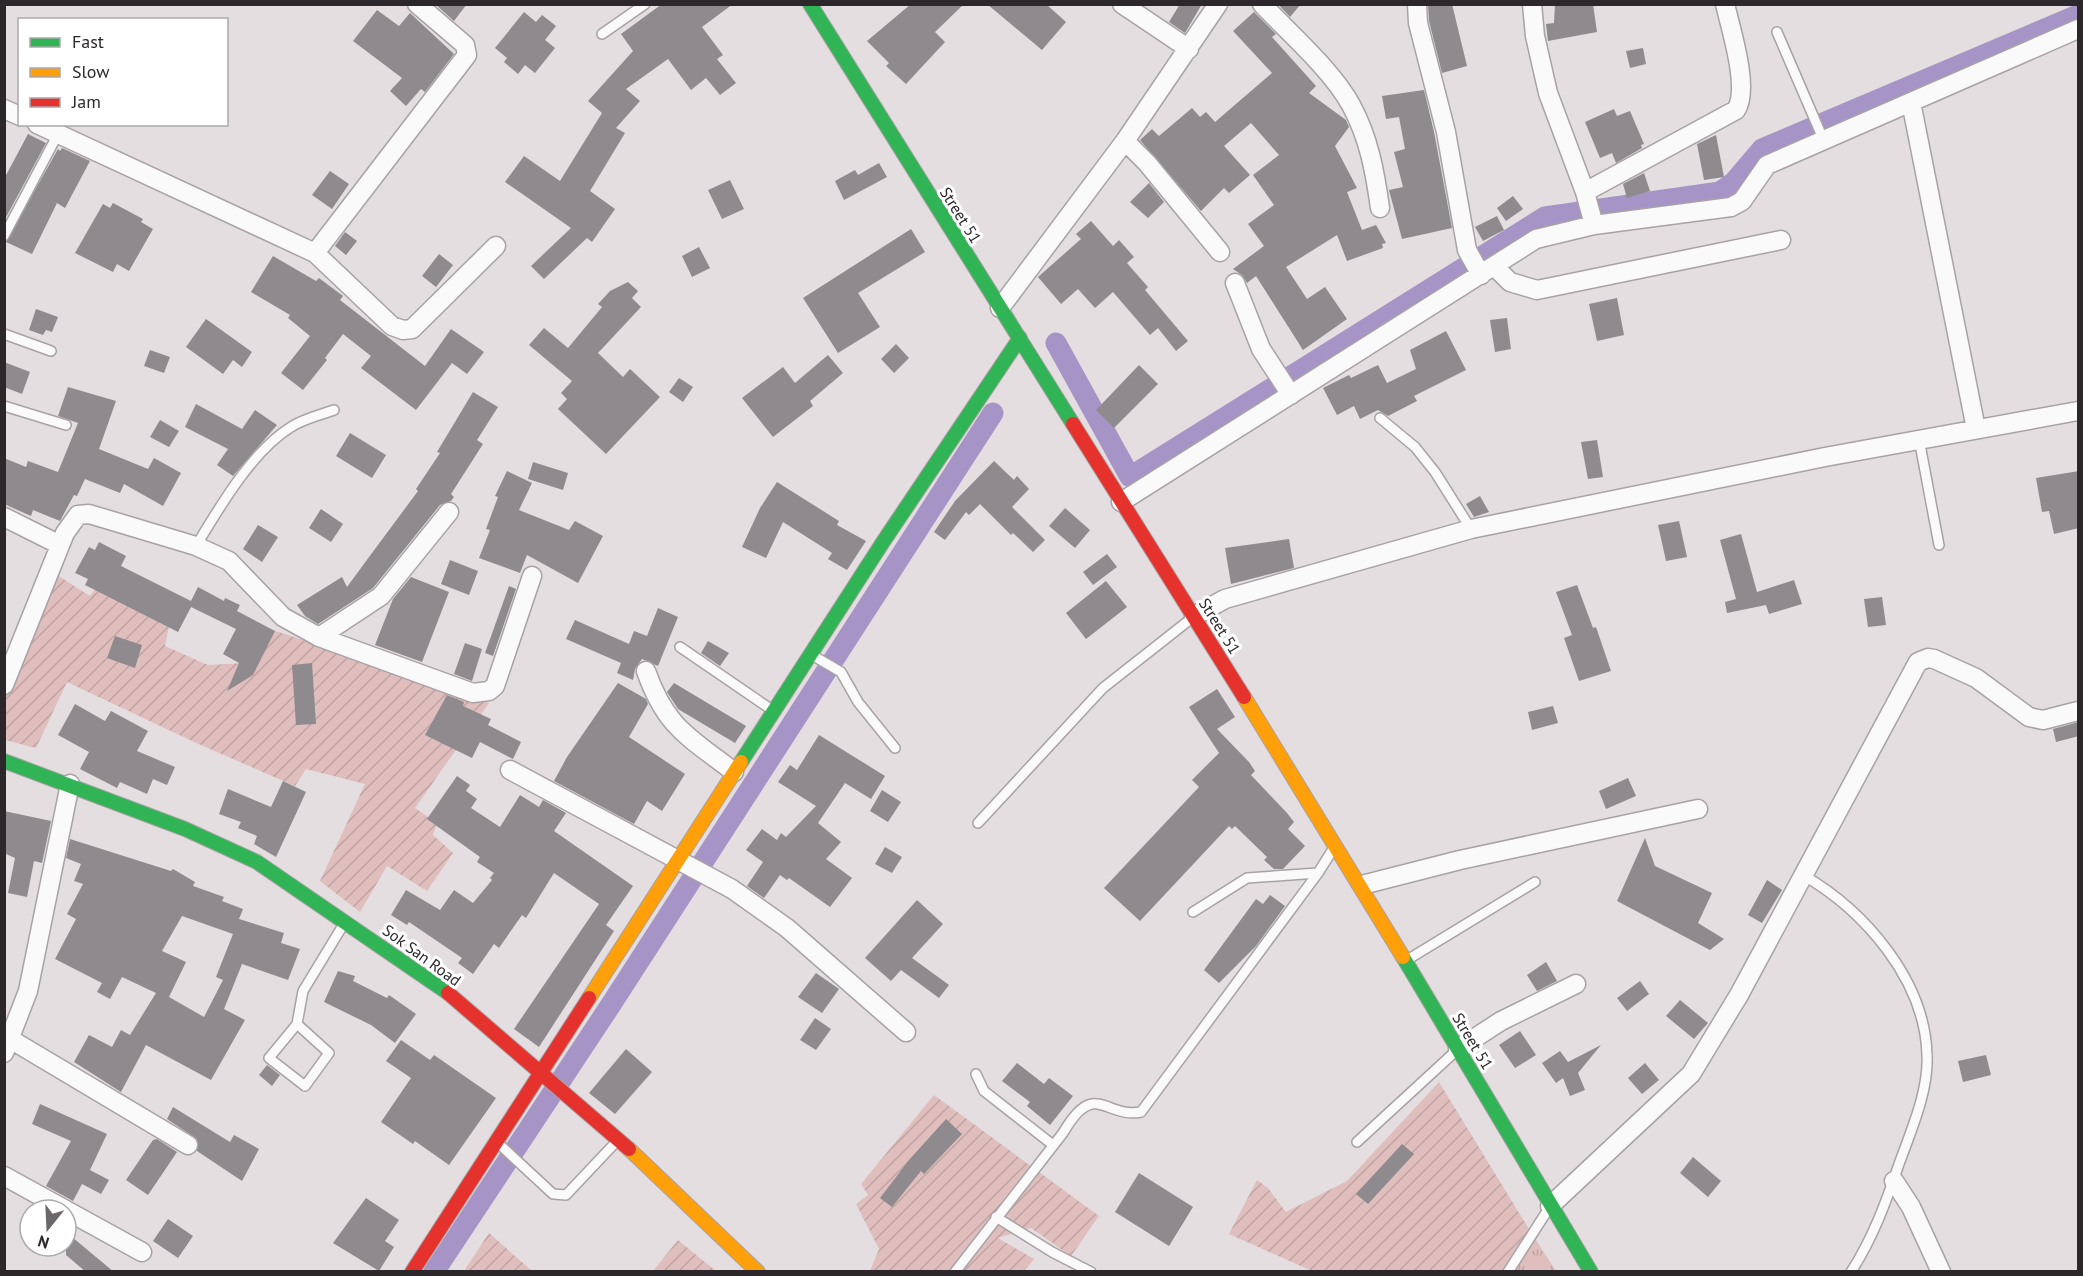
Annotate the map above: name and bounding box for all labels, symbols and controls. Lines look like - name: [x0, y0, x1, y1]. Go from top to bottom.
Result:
- legend: [18, 18, 228, 126]
- text: Fast: [72, 30, 104, 53]
- text: Slow: [72, 60, 110, 83]
- text: Jam: [71, 90, 101, 113]
- street label: Street 51: [936, 183, 986, 247]
- street label: Street 51: [1195, 594, 1245, 658]
- street label: Sok San Road: [379, 920, 465, 990]
- street label: Street 51: [1448, 1009, 1498, 1073]
- north arrow: [18, 1198, 78, 1258]
- text: N: [35, 1231, 51, 1253]

